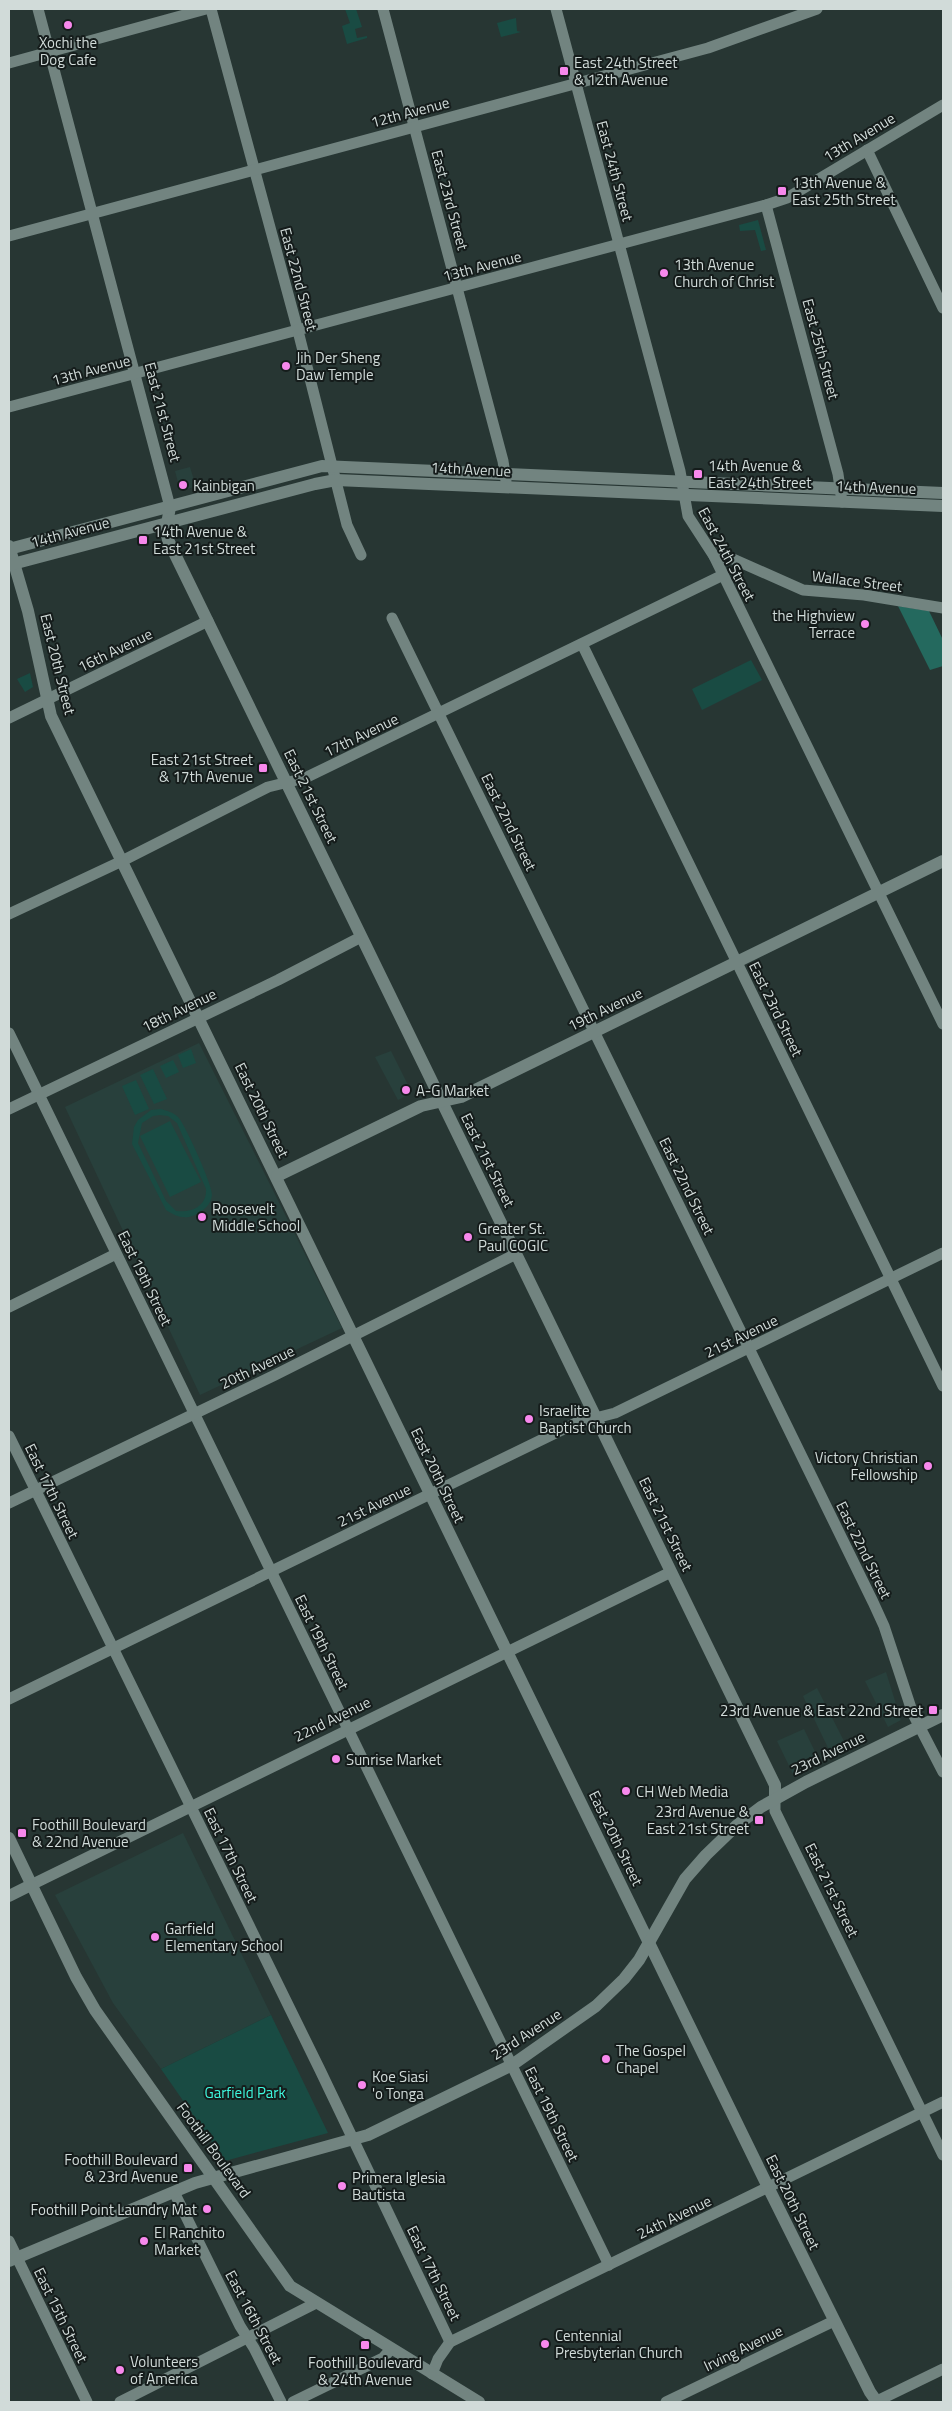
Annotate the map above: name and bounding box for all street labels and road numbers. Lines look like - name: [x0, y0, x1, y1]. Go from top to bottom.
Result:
- street label: 12th Avenue: [368, 90, 452, 134]
- street label: 13th Avenue: [819, 106, 899, 168]
- street label: East 24th Street: [591, 118, 640, 225]
- street label: East 23rd Street: [426, 147, 475, 253]
- street label: East 22nd Street: [274, 225, 324, 334]
- street label: 13th Avenue: [440, 244, 524, 288]
- street label: East 25th Street: [797, 296, 846, 403]
- street label: 13th Avenue: [49, 348, 133, 392]
- street label: East 21st Street: [139, 360, 188, 465]
- street label: 14th Avenue: [430, 455, 512, 483]
- street label: 14th Avenue: [835, 474, 917, 500]
- street label: East 24th Street: [693, 503, 762, 606]
- street label: 14th Avenue: [28, 510, 112, 554]
- street label: Wallace Street: [810, 564, 904, 598]
- street label: East 20th Street: [34, 611, 82, 718]
- street label: 16th Avenue: [74, 622, 156, 678]
- street label: 17th Avenue: [320, 707, 402, 763]
- street label: East 21st Street: [278, 745, 344, 848]
- street label: East 22nd Street: [475, 769, 543, 875]
- street label: East 23rd Street: [743, 958, 809, 1061]
- street label: 19th Avenue: [564, 981, 646, 1037]
- street label: 18th Avenue: [138, 982, 220, 1038]
- street label: East 20th Street: [229, 1058, 295, 1162]
- street label: East 21st Street: [455, 1109, 521, 1212]
- street label: East 22nd Street: [653, 1133, 721, 1239]
- street label: East 19th Street: [112, 1226, 178, 1330]
- street label: 21st Avenue: [700, 1308, 782, 1364]
- street label: 20th Avenue: [216, 1339, 298, 1395]
- street label: East 20th Street: [405, 1423, 471, 1527]
- street label: East 17th Street: [19, 1439, 85, 1543]
- street label: East 21st Street: [633, 1473, 699, 1576]
- street label: 21st Avenue: [333, 1477, 415, 1533]
- street label: East 22nd Street: [830, 1497, 898, 1603]
- street label: East 19th Street: [289, 1590, 355, 1694]
- street label: 22nd Avenue: [290, 1690, 374, 1748]
- street label: 23rd Avenue: [787, 1725, 869, 1781]
- street label: East 20th Street: [583, 1786, 649, 1890]
- street label: East 17th Street: [198, 1803, 264, 1907]
- street label: East 21st Street: [799, 1839, 865, 1942]
- street label: 23rd Avenue: [486, 2003, 566, 2065]
- street label: East 19th Street: [519, 2062, 585, 2166]
- street label: Foothill Boulevard: [171, 2097, 257, 2203]
- street label: East 20th Street: [760, 2150, 826, 2254]
- street label: 24th Avenue: [633, 2189, 715, 2245]
- street label: East 17th Street: [401, 2221, 467, 2325]
- street label: East 15th Street: [28, 2263, 94, 2367]
- street label: East 16th Street: [220, 2266, 289, 2369]
- street label: Irving Avenue: [700, 2319, 786, 2377]

